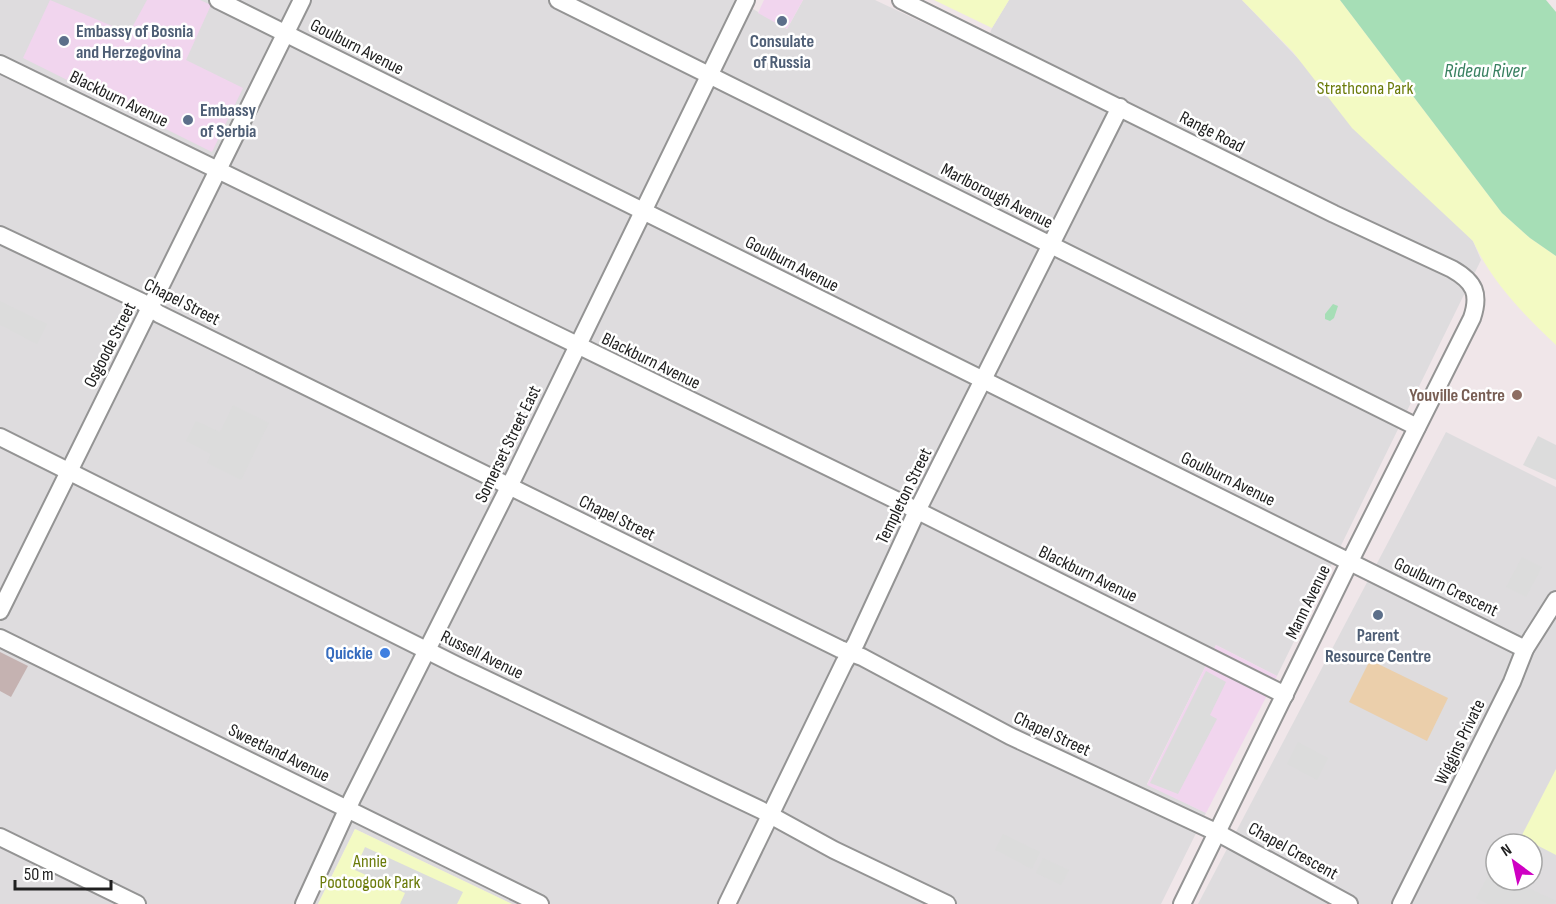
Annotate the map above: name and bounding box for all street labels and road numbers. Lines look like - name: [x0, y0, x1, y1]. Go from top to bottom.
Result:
- street label: Goulburn Avenue: [307, 14, 407, 80]
- street label: Blackburn Avenue: [66, 66, 172, 132]
- street label: Range Road: [1176, 107, 1248, 157]
- street label: Marlborough Avenue: [938, 159, 1056, 233]
- street label: Goulburn Avenue: [742, 231, 842, 297]
- street label: Chapel Street: [141, 274, 224, 330]
- street label: Osgoode Street: [80, 298, 141, 391]
- street label: Blackburn Avenue: [598, 328, 704, 394]
- street label: Somerset Street East: [471, 382, 546, 506]
- street label: Templeton Street: [872, 444, 937, 547]
- street label: Goulburn Avenue: [1178, 447, 1278, 511]
- street label: Chapel Street: [575, 491, 659, 546]
- street label: Blackburn Avenue: [1035, 541, 1141, 607]
- street label: Goulburn Crescent: [1391, 553, 1502, 621]
- street label: Mann Avenue: [1281, 561, 1335, 643]
- street label: Russell Avenue: [437, 626, 527, 684]
- street label: Wiggins Private: [1430, 696, 1490, 788]
- street label: Chapel Street: [1010, 707, 1094, 761]
- street label: Sweetland Avenue: [225, 719, 333, 787]
- street label: Chapel Crescent: [1245, 818, 1342, 884]

